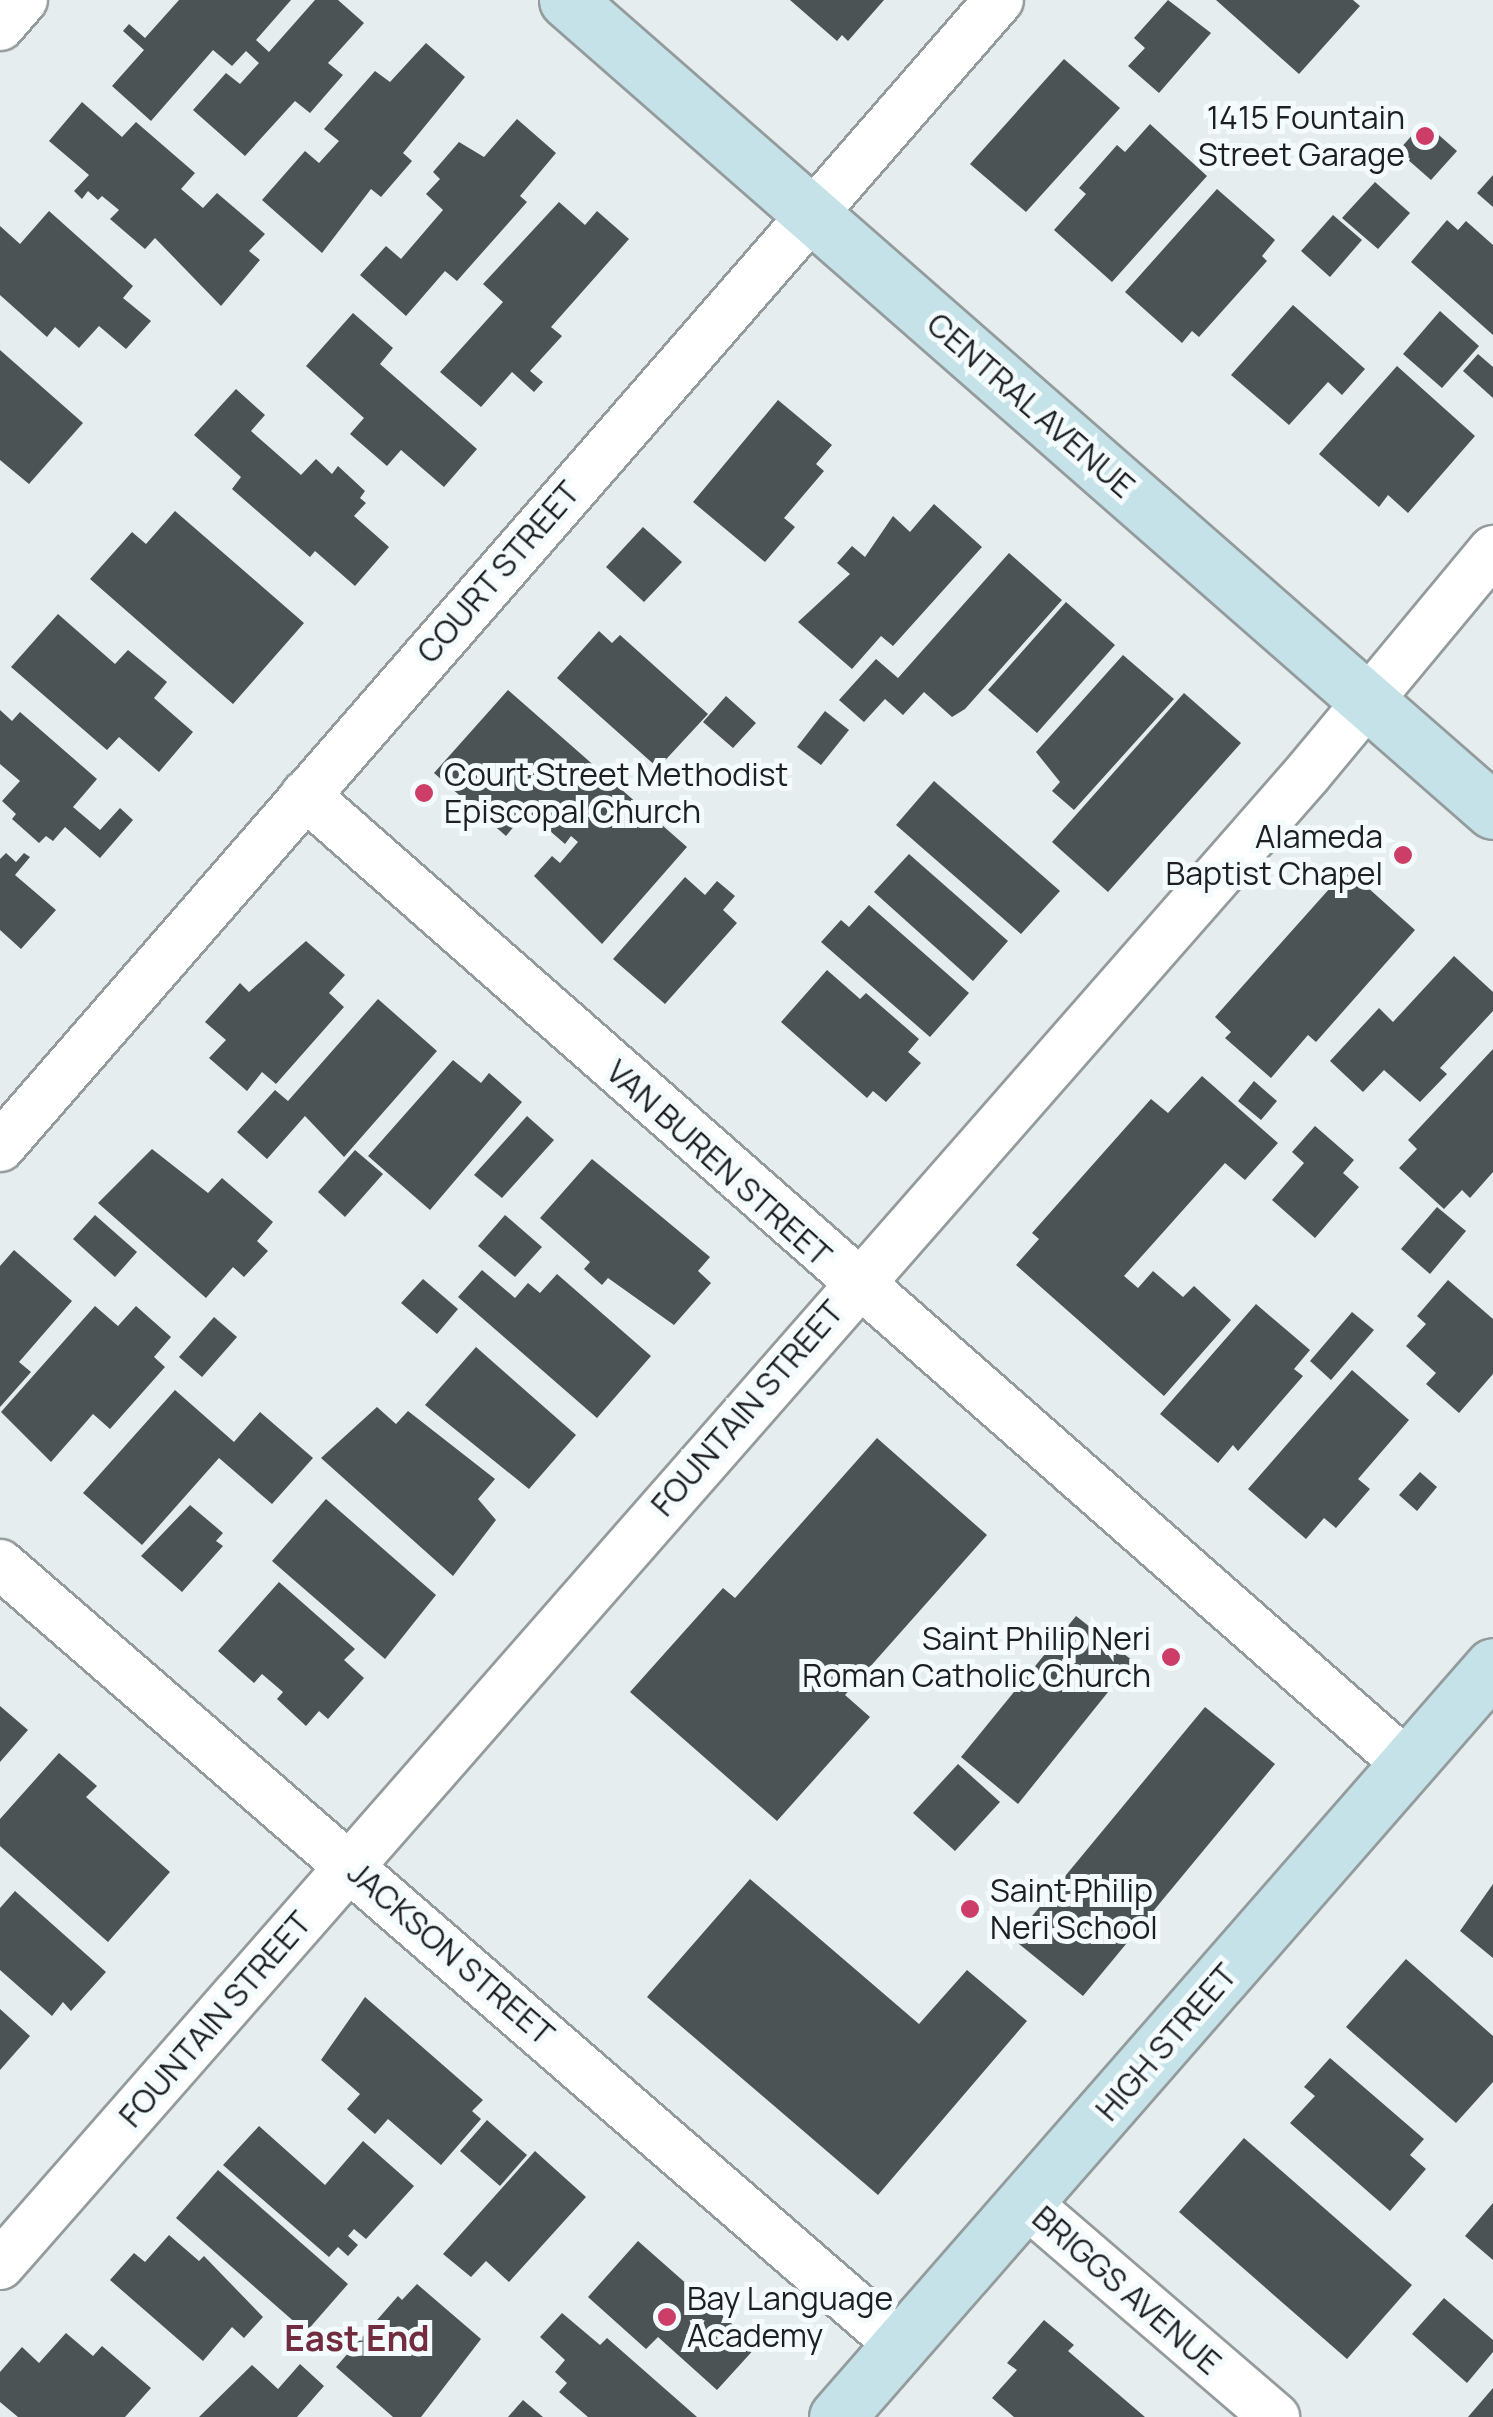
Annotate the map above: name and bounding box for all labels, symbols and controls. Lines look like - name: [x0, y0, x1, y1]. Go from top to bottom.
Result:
- place label: 1415 Fountain Street Garage: [1198, 99, 1405, 174]
- marker: 1415 Fountain Street Garage: [1414, 125, 1436, 147]
- street label: CENTRAL AVENUE: [919, 304, 1143, 506]
- street label: COURT STREET: [408, 473, 588, 671]
- place label: Court Street Methodist Episcopal Church: [444, 756, 788, 831]
- marker: Court Street Methodist Episcopal Church: [413, 782, 435, 804]
- place label: Alameda Baptist Chapel: [1166, 818, 1383, 893]
- marker: Alameda Baptist Chapel: [1392, 844, 1414, 866]
- street label: VAN BUREN STREET: [599, 1052, 839, 1274]
- street label: FOUNTAIN STREET: [643, 1293, 851, 1523]
- place label: Saint Philip Neri Roman Catholic Church: [802, 1620, 1151, 1695]
- marker: Saint Philip Neri Roman Catholic Church: [1160, 1646, 1182, 1668]
- street label: JACKSON STREET: [340, 1853, 562, 2053]
- place label: Saint Philip Neri School: [990, 1872, 1158, 1947]
- marker: Saint Philip Neri School: [959, 1898, 981, 1920]
- street label: FOUNTAIN STREET: [111, 1904, 319, 2134]
- street label: HIGH STREET: [1088, 1956, 1244, 2128]
- street label: BRIGGS AVENUE: [1025, 2198, 1229, 2382]
- place label: Bay Language Academy: [687, 2280, 893, 2355]
- marker: Bay Language Academy: [656, 2306, 678, 2328]
- district label: East End: [284, 2317, 430, 2359]

